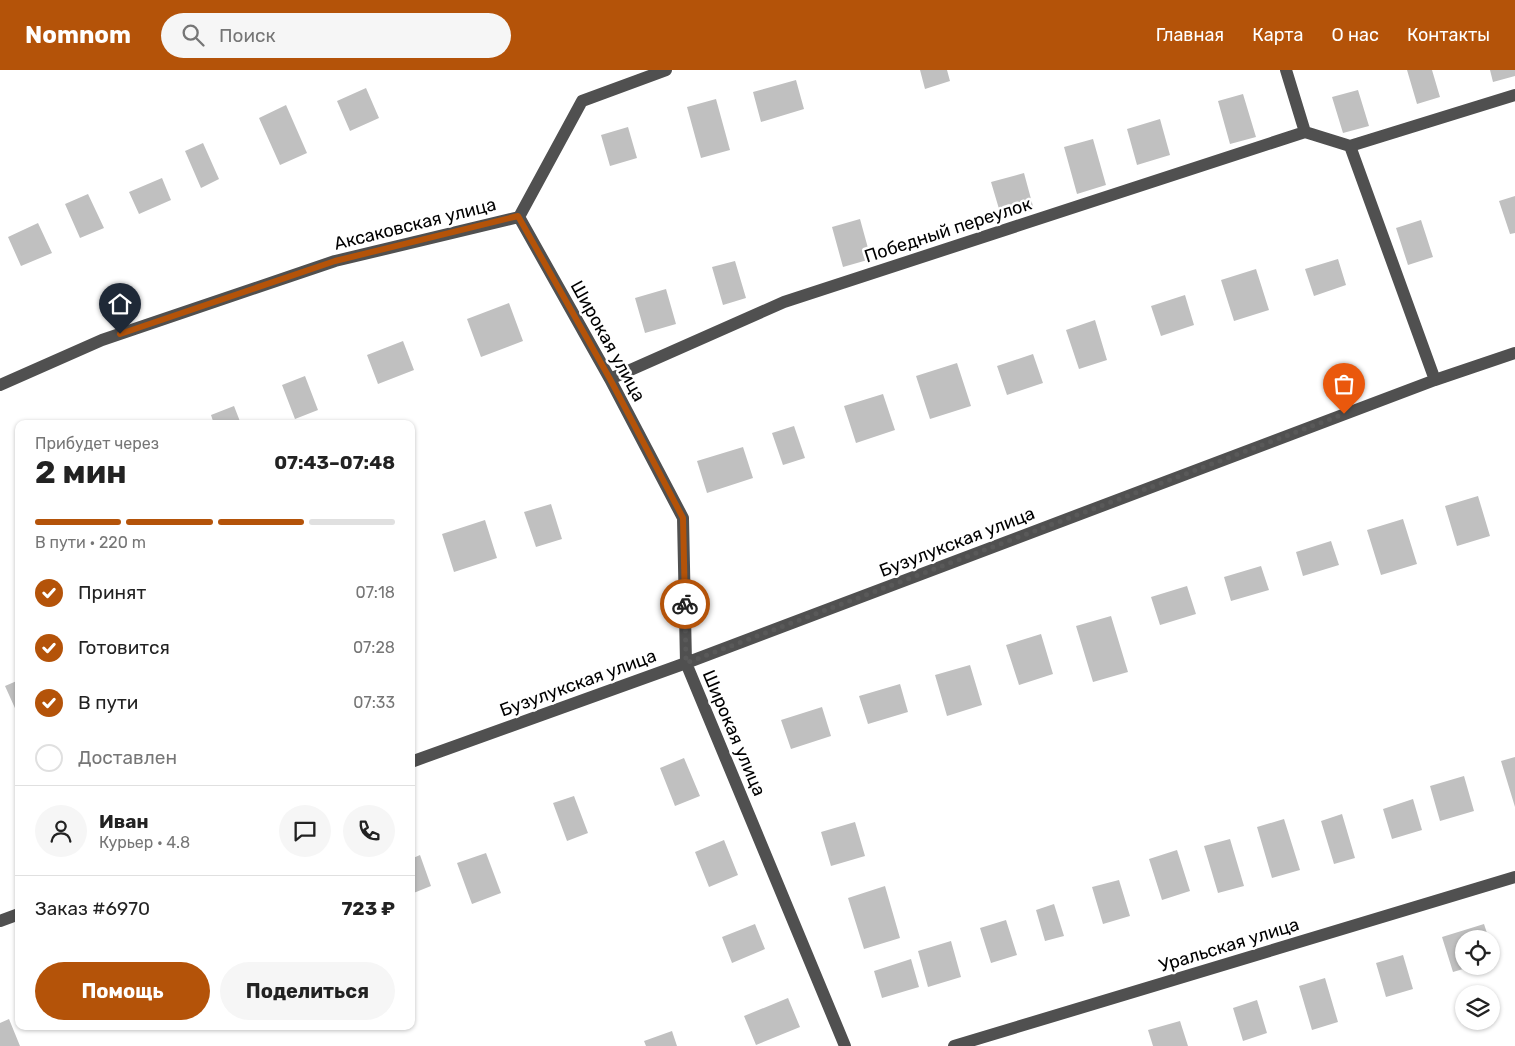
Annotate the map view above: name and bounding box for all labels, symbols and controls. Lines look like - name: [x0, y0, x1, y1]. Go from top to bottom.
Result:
- search box: [161, 13, 511, 58]
- text: Nomnom: [25, 21, 131, 49]
- icon: search: [179, 21, 207, 49]
- text: Поиск: [219, 24, 276, 47]
- text: Главная: [1156, 24, 1224, 46]
- text: Карта: [1252, 24, 1304, 46]
- text: О нас: [1332, 24, 1379, 46]
- text: Контакты: [1407, 24, 1490, 46]
- street label: Победный переулок: [862, 192, 1035, 267]
- street label: Аксаковская улица: [332, 193, 498, 255]
- street label: Широкая улица: [566, 277, 650, 405]
- pin: [99, 283, 141, 334]
- icon: home: [106, 290, 134, 318]
- pin: [1323, 363, 1365, 414]
- icon: bag: [1330, 370, 1358, 398]
- text: Прибудет через: [35, 434, 159, 453]
- text: 07:43–07:48: [274, 451, 395, 474]
- text: 2 мин: [35, 453, 127, 491]
- street label: Бузулукская улица: [876, 502, 1038, 582]
- text: В пути · 220 m: [35, 533, 146, 552]
- icon: check: [35, 579, 63, 607]
- courier: [660, 579, 710, 629]
- text: Принят: [78, 581, 146, 604]
- text: 07:18: [356, 583, 395, 602]
- icon: bike: [671, 590, 699, 618]
- icon: check: [35, 634, 63, 662]
- text: Готовится: [78, 636, 170, 659]
- text: 07:28: [353, 638, 395, 657]
- street label: Бузулукская улица: [497, 644, 659, 722]
- street label: Широкая улица: [698, 667, 770, 799]
- icon: check: [35, 689, 63, 717]
- text: В пути: [78, 691, 138, 714]
- text: 07:33: [353, 693, 395, 712]
- text: Доставлен: [78, 746, 177, 769]
- button: person: [35, 805, 87, 857]
- button: chat: [279, 805, 331, 857]
- button: phone: [343, 805, 395, 857]
- text: Иван: [99, 810, 149, 833]
- text: Курьер · 4.8: [99, 833, 190, 852]
- text: Заказ #6970: [35, 897, 150, 920]
- text: 723 ₽: [341, 897, 395, 920]
- street label: Уральская улица: [1156, 913, 1302, 977]
- map controls: [1455, 930, 1500, 1030]
- button: locate: [1455, 930, 1500, 975]
- button: Помощь: [35, 962, 210, 1020]
- button: Поделиться: [220, 962, 395, 1020]
- button: layers: [1455, 985, 1500, 1030]

